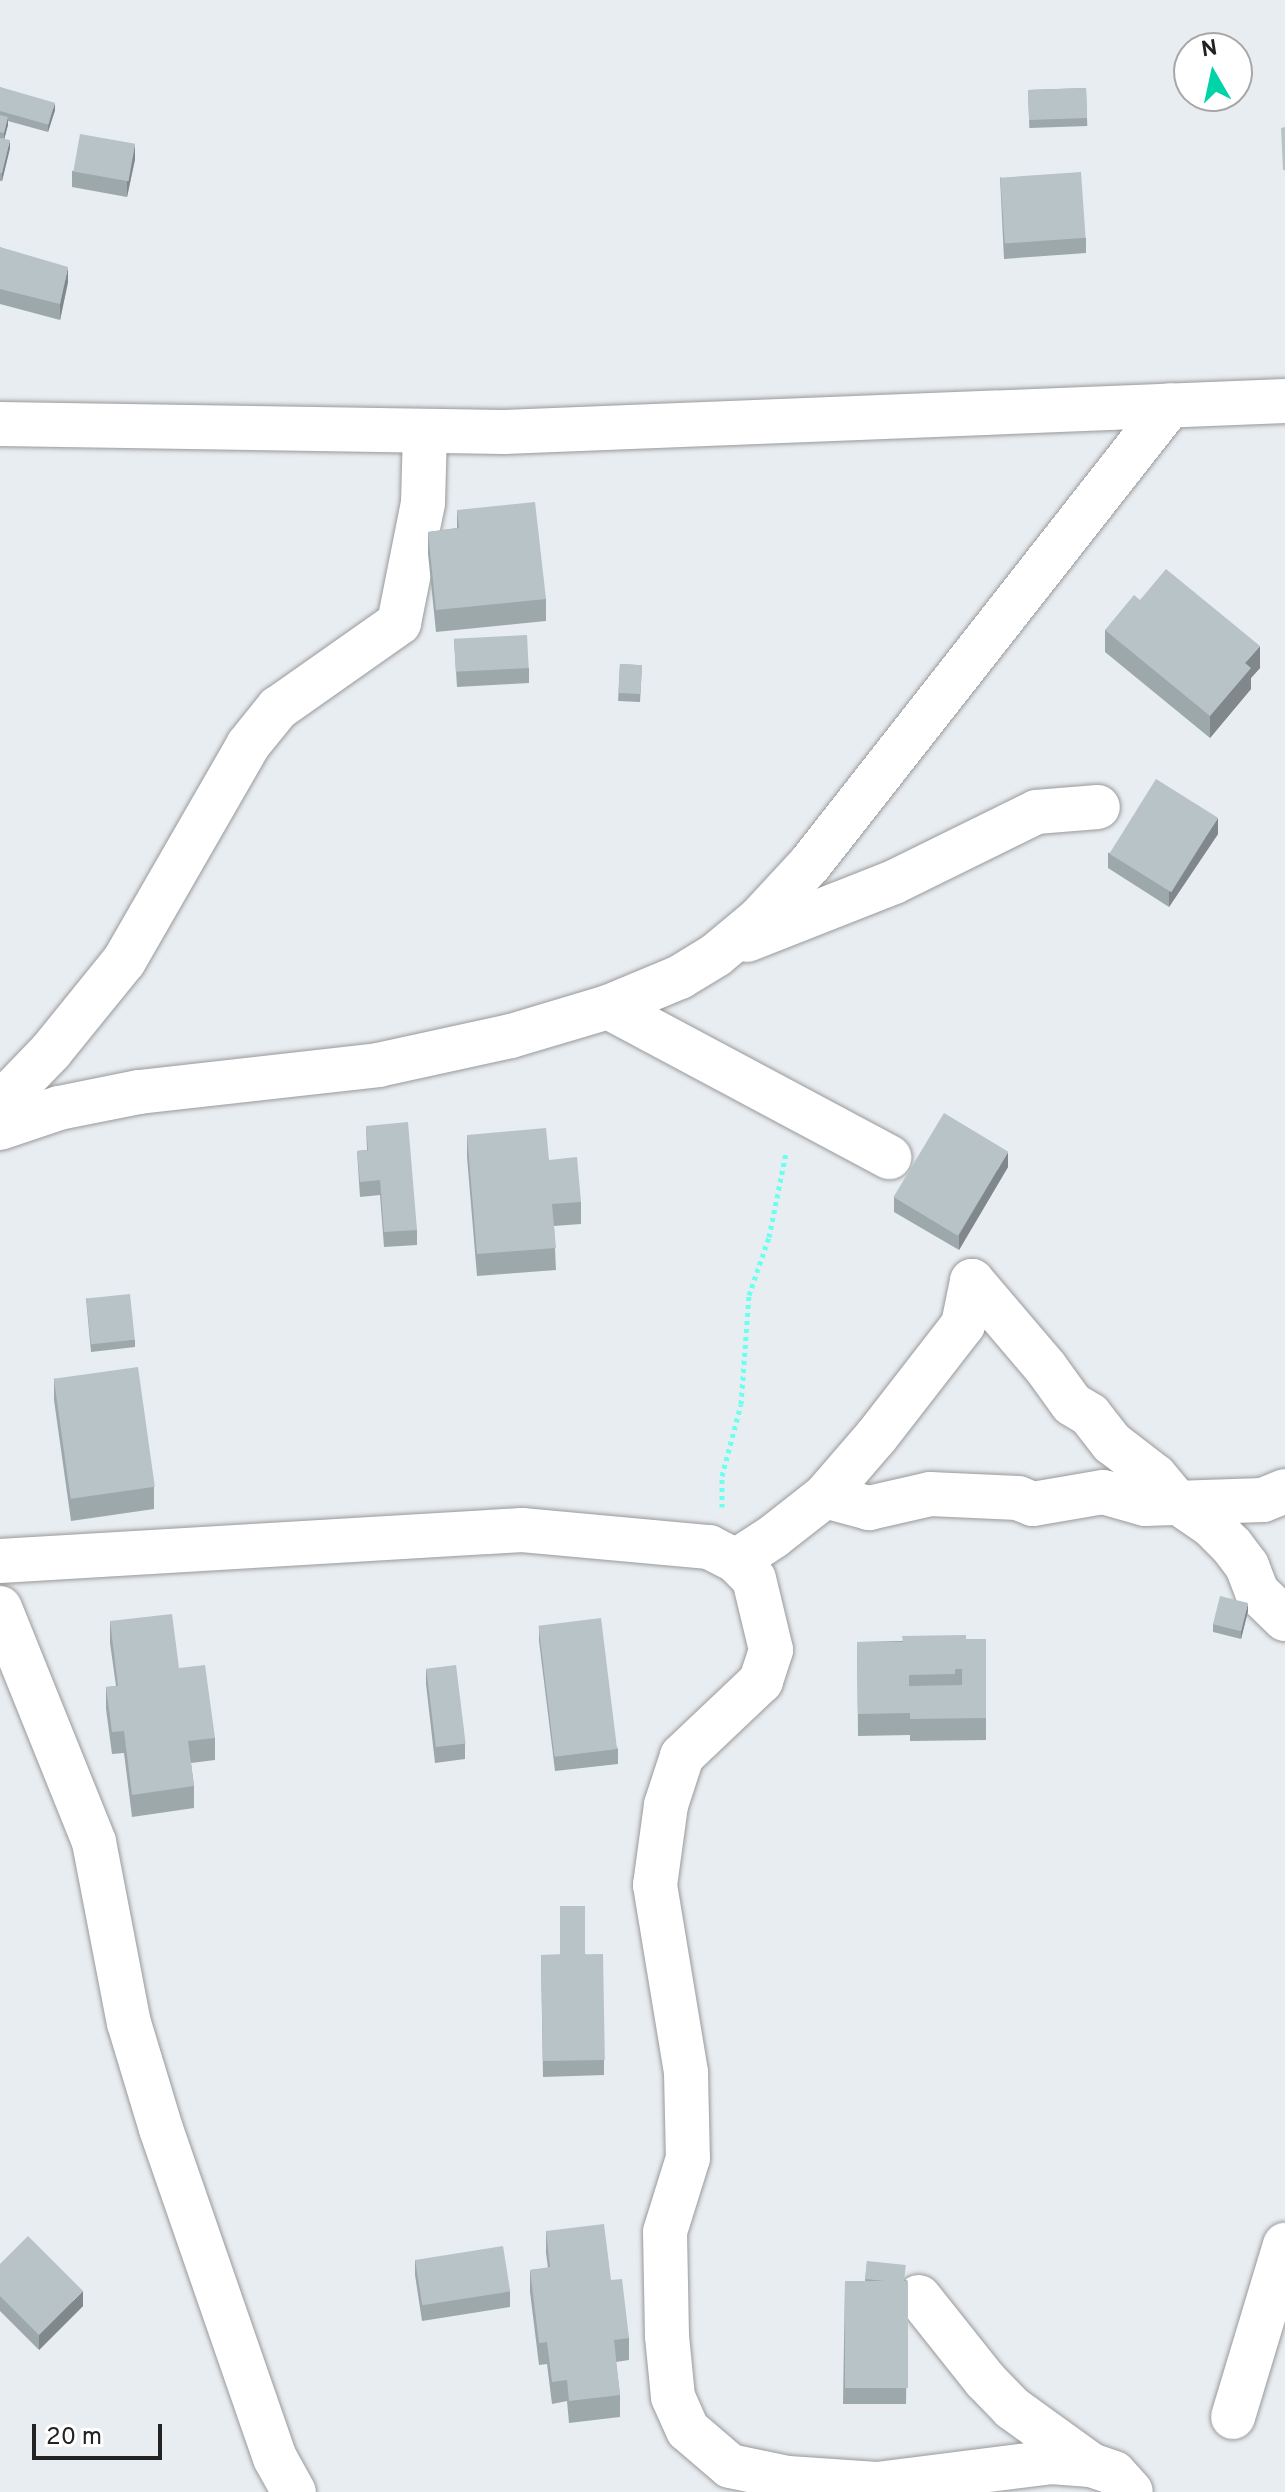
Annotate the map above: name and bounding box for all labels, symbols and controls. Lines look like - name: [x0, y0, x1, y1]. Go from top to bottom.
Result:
- north arrow: [1173, 32, 1253, 112]
- text: N: [1200, 35, 1219, 64]
- scale bar: [36, 2408, 166, 2458]
- text: 20 m: [46, 2423, 102, 2453]

